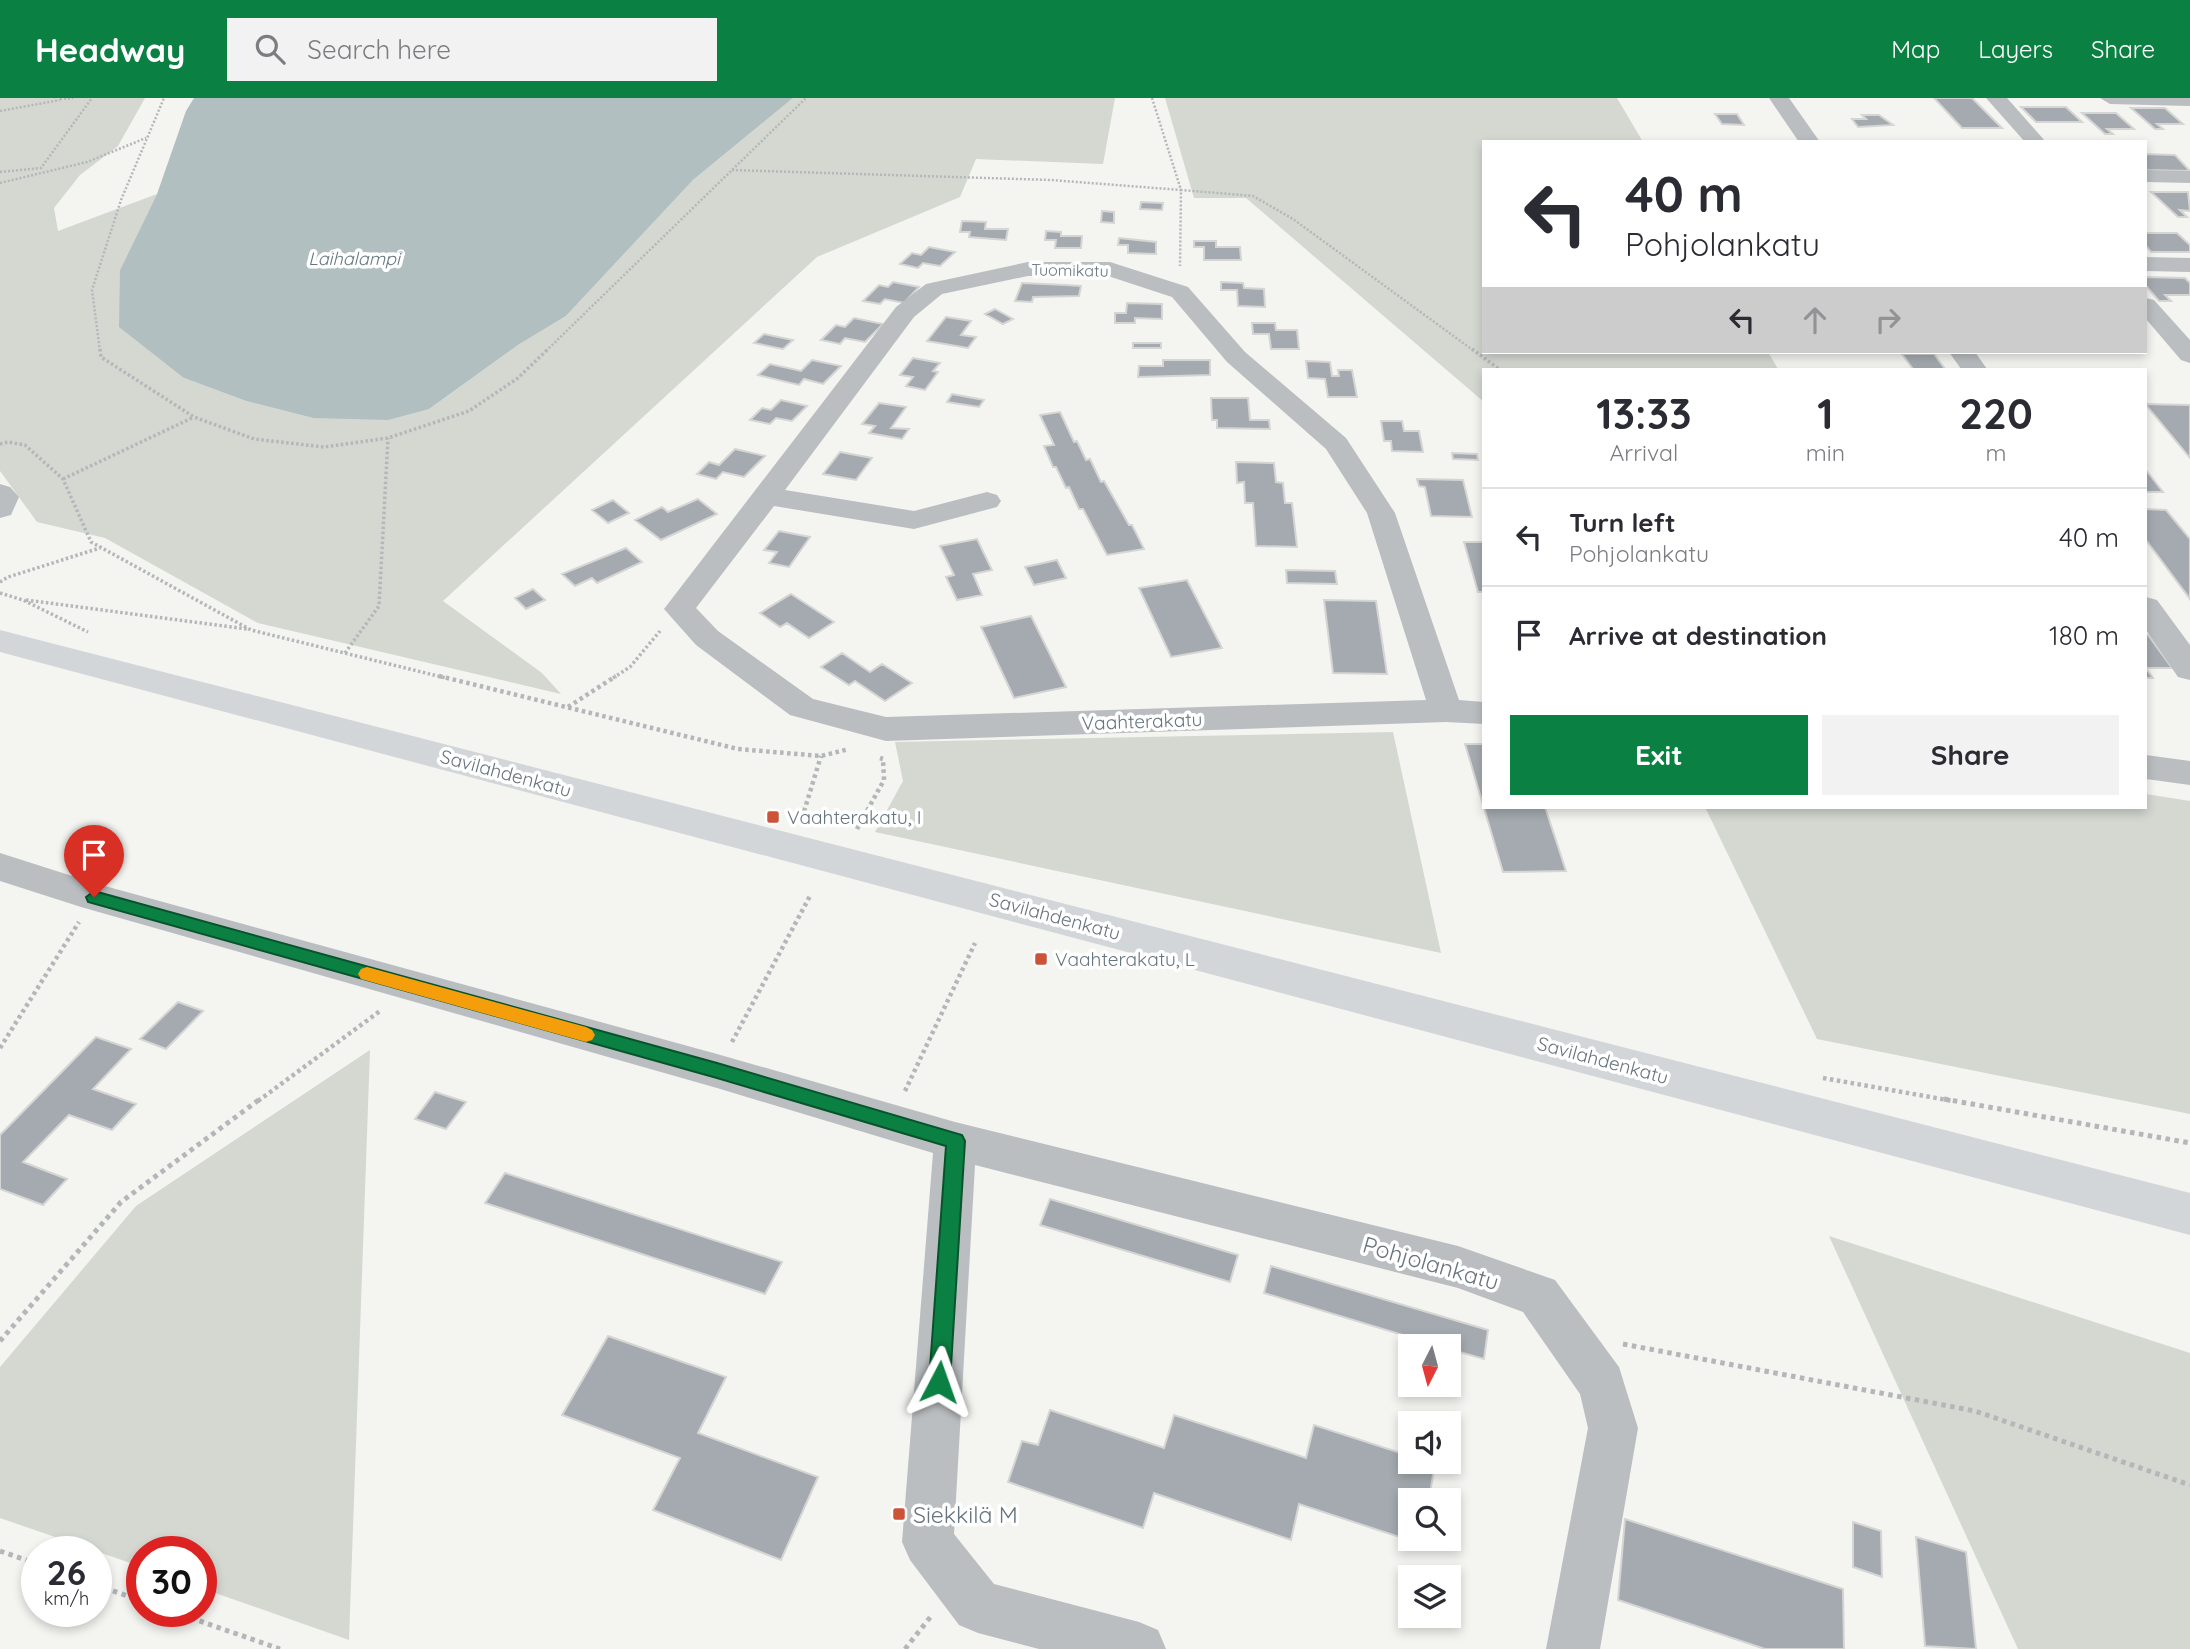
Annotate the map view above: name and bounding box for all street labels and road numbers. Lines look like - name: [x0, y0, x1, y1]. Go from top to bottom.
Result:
- street label: Tuomikatu: [1031, 259, 1109, 281]
- street label: Vaahterakatu: [1081, 707, 1203, 735]
- street label: Savilahdenkatu: [438, 744, 574, 802]
- street label: Savilahdenkatu: [987, 887, 1123, 945]
- street label: Savilahdenkatu: [1535, 1031, 1671, 1089]
- street label: Pohjolankatu: [1360, 1230, 1502, 1296]

